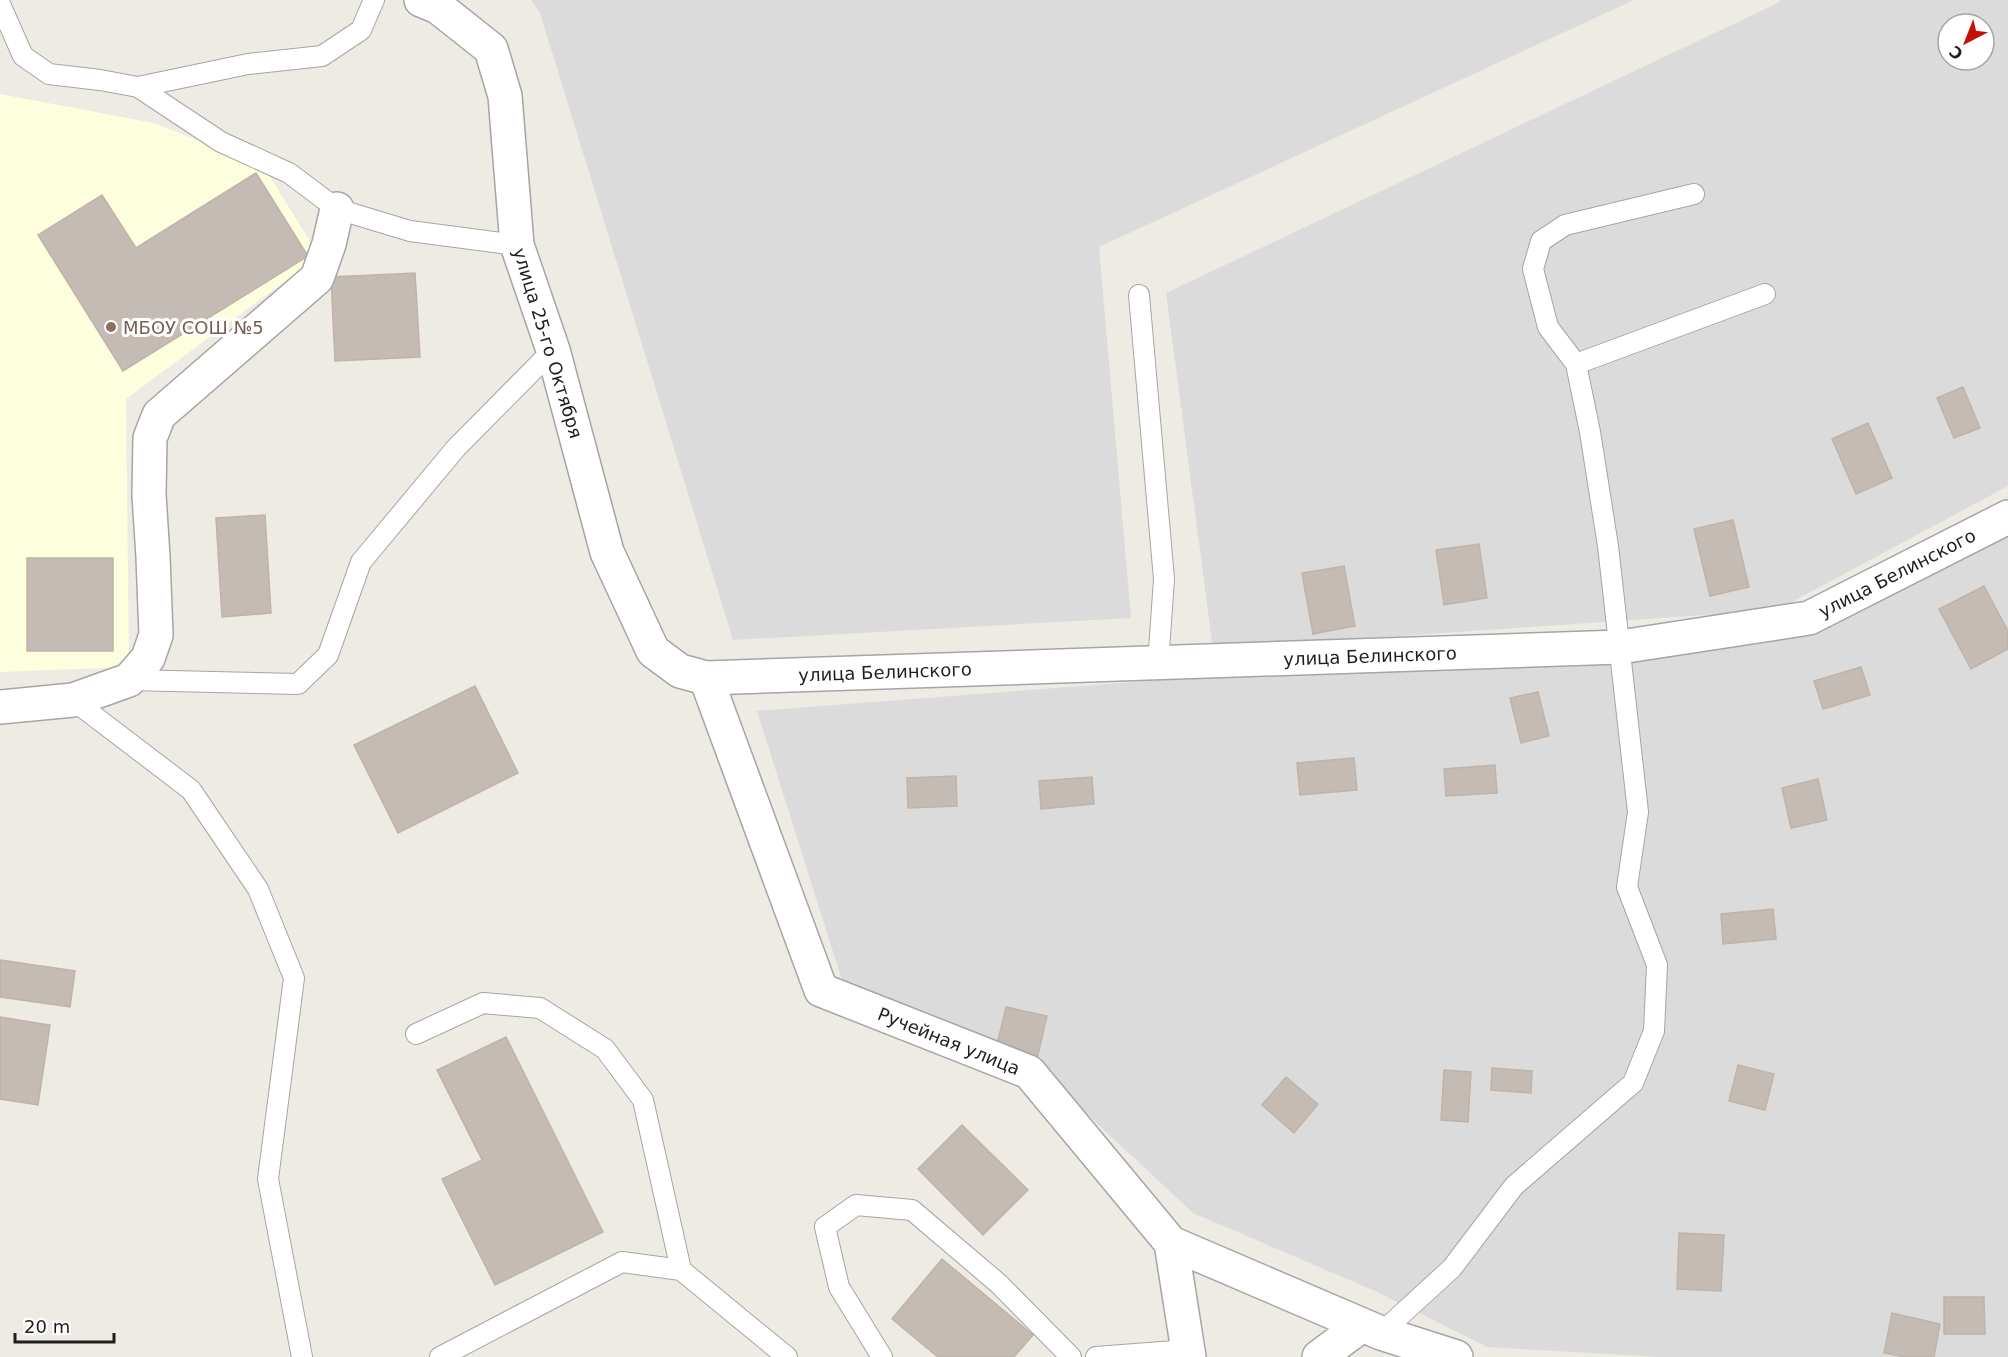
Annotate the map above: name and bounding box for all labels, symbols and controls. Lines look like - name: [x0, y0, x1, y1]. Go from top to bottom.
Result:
- north arrow: [1936, 12, 1996, 72]
- text: С: [1946, 42, 1967, 64]
- street label: улица 25-го Октября: [509, 245, 587, 441]
- place label: МБОУ СОШ №5: [123, 317, 264, 338]
- marker: МБОУ СОШ №5: [104, 320, 118, 334]
- street label: улица Белинского: [1815, 524, 1979, 622]
- street label: улица Белинского: [1283, 642, 1457, 670]
- street label: улица Белинского: [798, 658, 972, 686]
- street label: Ручейная улица: [875, 1003, 1023, 1079]
- scale bar: [15, 1306, 114, 1344]
- text: 20 m: [24, 1316, 70, 1337]

